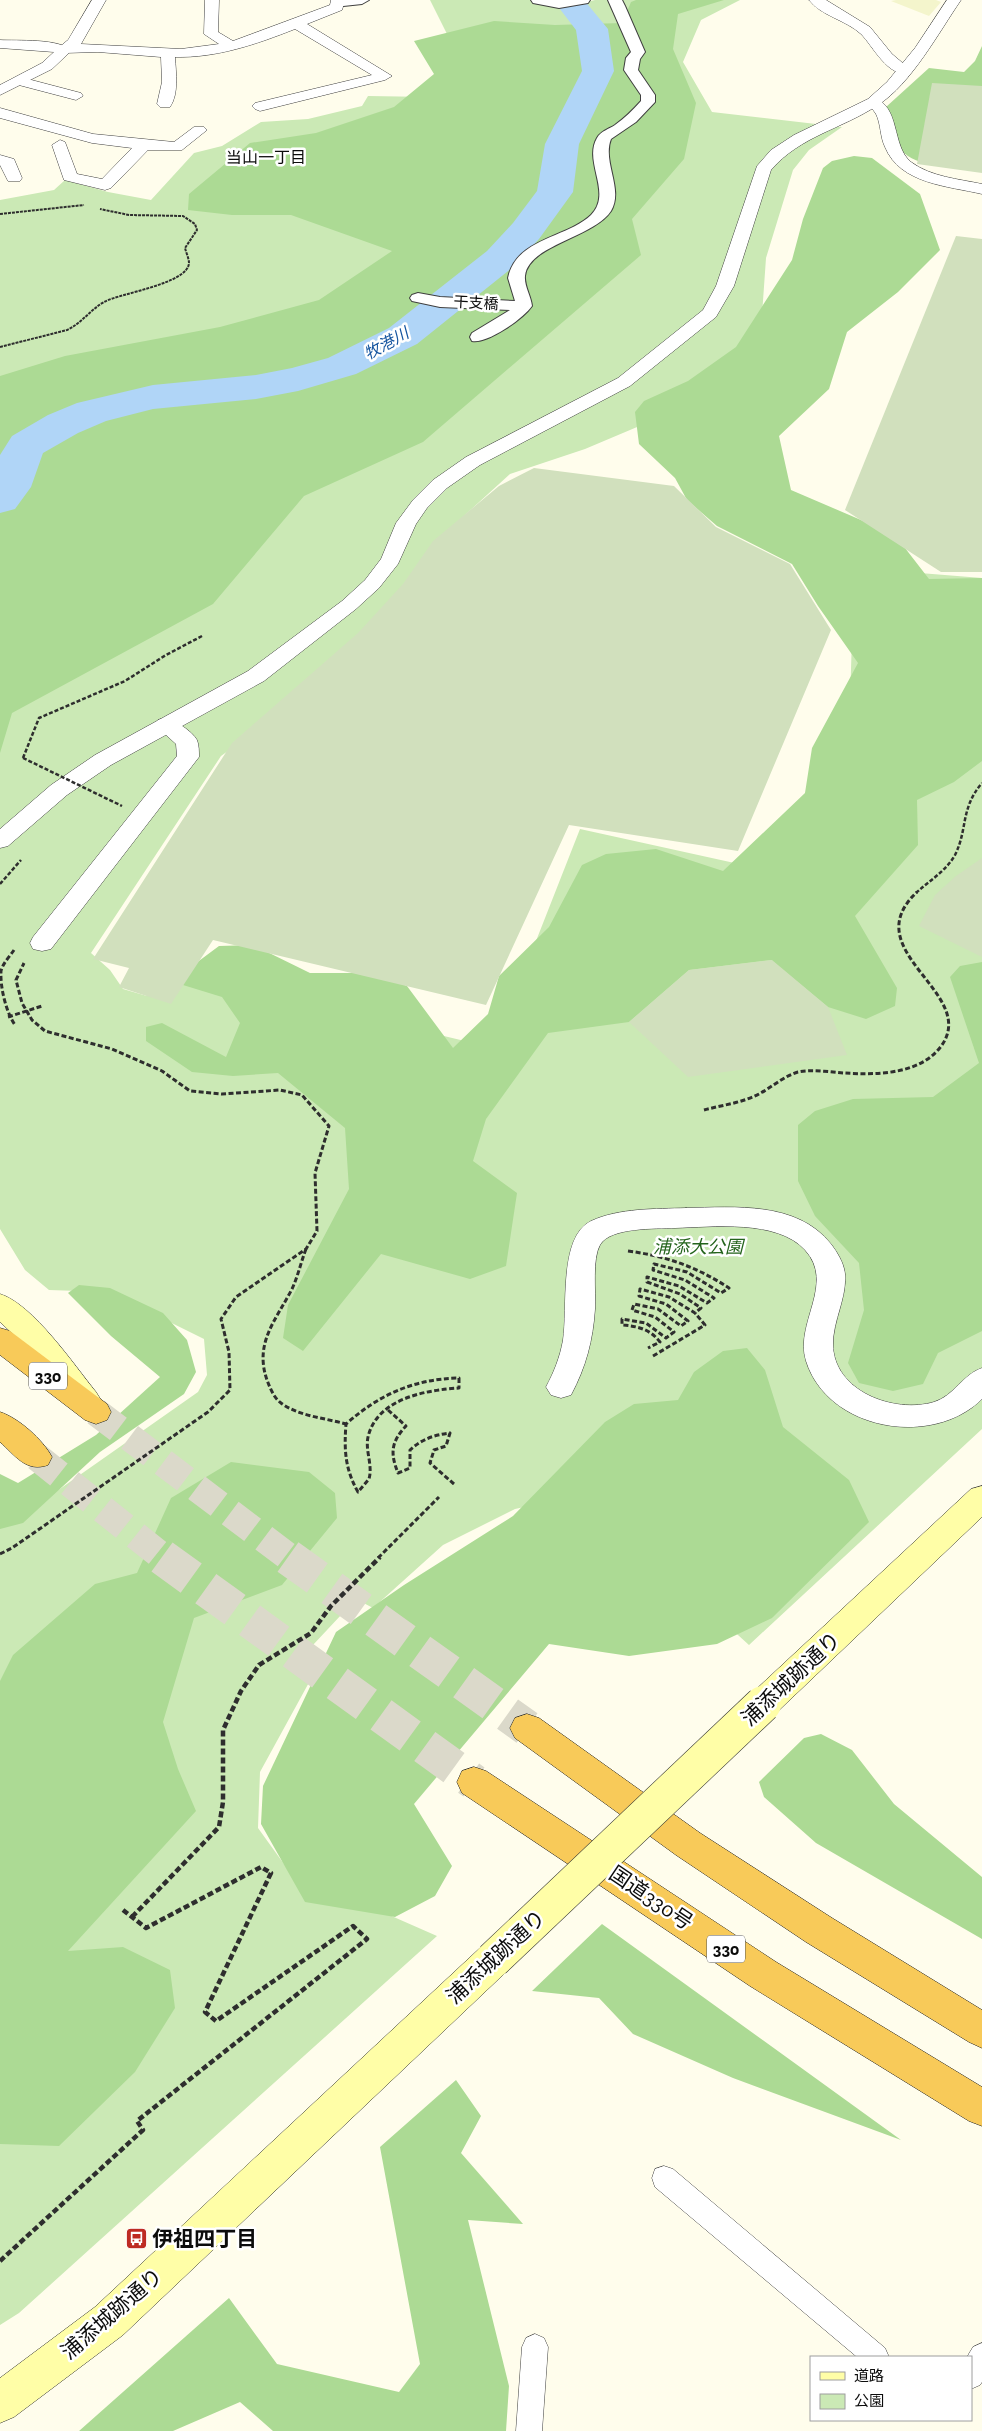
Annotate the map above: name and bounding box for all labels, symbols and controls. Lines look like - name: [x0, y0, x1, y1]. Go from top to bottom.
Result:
- district label: 当山一丁目: [226, 148, 306, 167]
- street label: 干支橋: [453, 293, 499, 313]
- water label: 牧港川: [361, 323, 414, 363]
- park label: 浦添大公園: [653, 1236, 746, 1258]
- road number: 330: [29, 1362, 67, 1390]
- street label: 浦添城跡通り: [736, 1627, 845, 1731]
- street label: 国道330号: [605, 1860, 698, 1935]
- street label: 浦添城跡通り: [441, 1905, 550, 2009]
- road number: 330: [707, 1936, 745, 1962]
- place label: 伊祖四丁目: [152, 2226, 257, 2251]
- bus stop icon: 伊祖四丁目: [124, 2227, 148, 2251]
- street label: 浦添城跡通り: [56, 2263, 167, 2364]
- legend: [810, 2356, 972, 2421]
- text: 道路: [854, 2367, 884, 2385]
- text: 公園: [854, 2392, 884, 2410]

